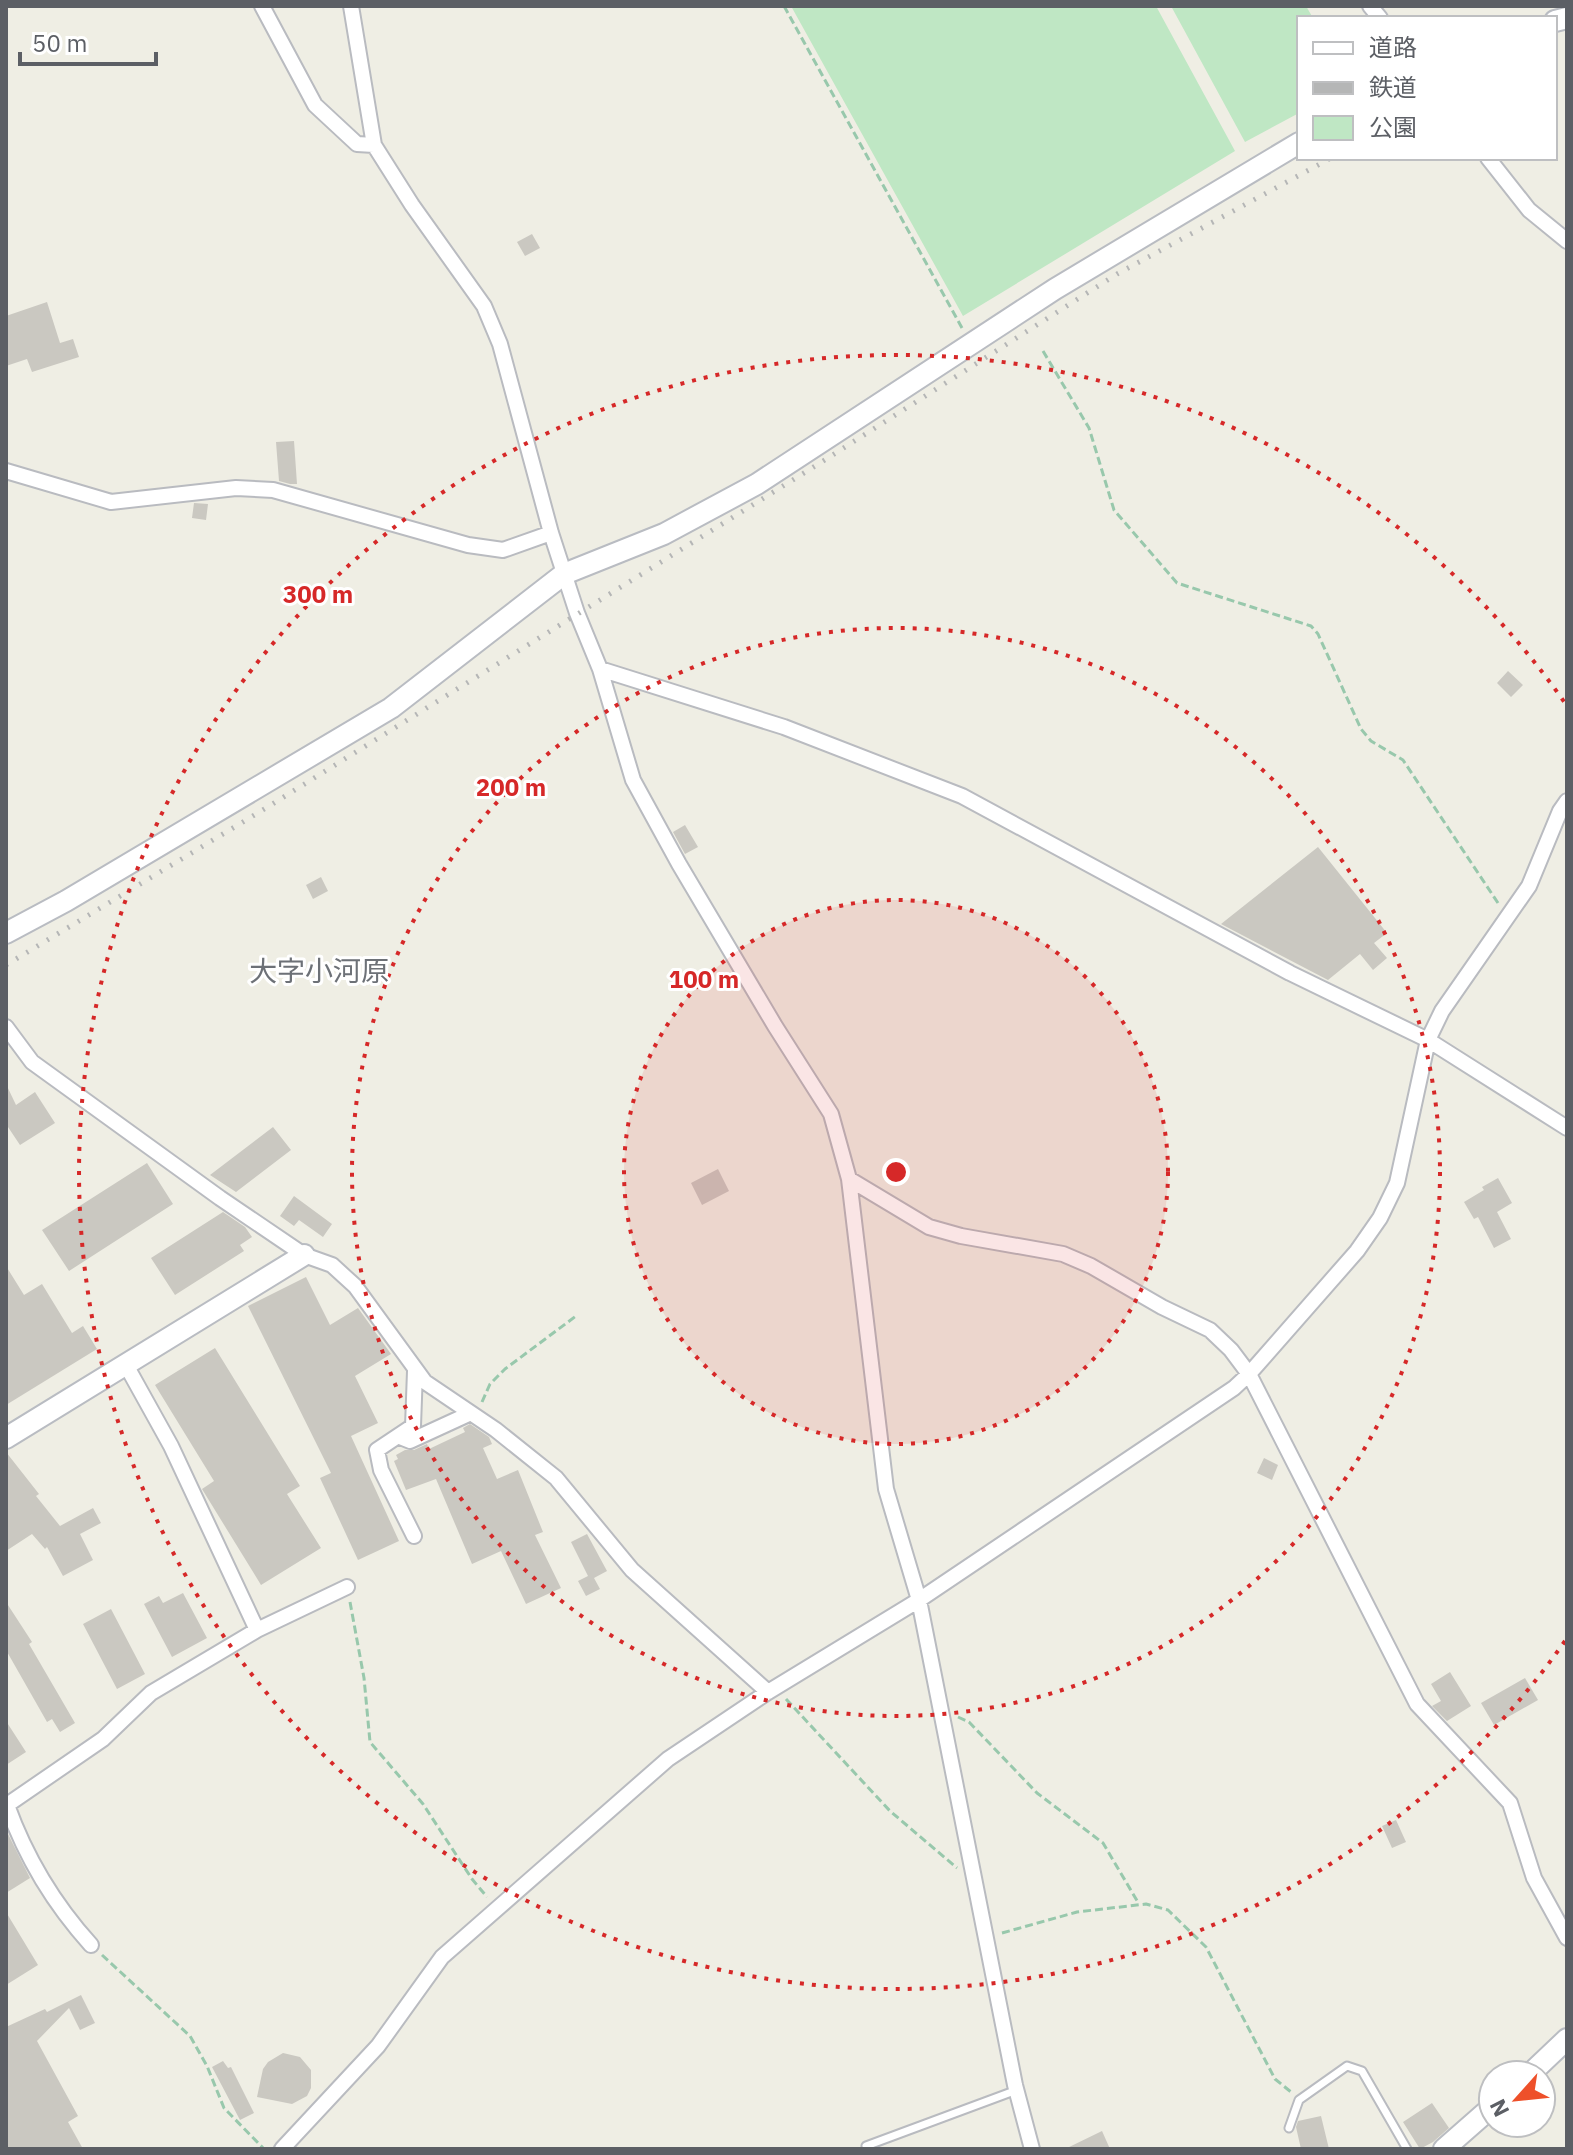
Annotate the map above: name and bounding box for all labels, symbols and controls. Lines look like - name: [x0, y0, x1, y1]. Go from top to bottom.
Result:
- scale bar: [20, 16, 156, 66]
- legend: [1297, 16, 1557, 160]
- text: 50 m: [32, 27, 87, 59]
- text: 道路: [1369, 31, 1417, 63]
- text: 鉄道: [1369, 71, 1417, 103]
- text: 公園: [1369, 111, 1417, 143]
- text: 300 m: [283, 578, 353, 610]
- text: 200 m: [476, 771, 546, 803]
- district label: 大字小河原: [249, 952, 389, 989]
- text: 100 m: [669, 963, 739, 995]
- centre of rings: [882, 1158, 910, 1186]
- north arrow: [1477, 2059, 1557, 2139]
- text: N: [1482, 2095, 1515, 2122]

